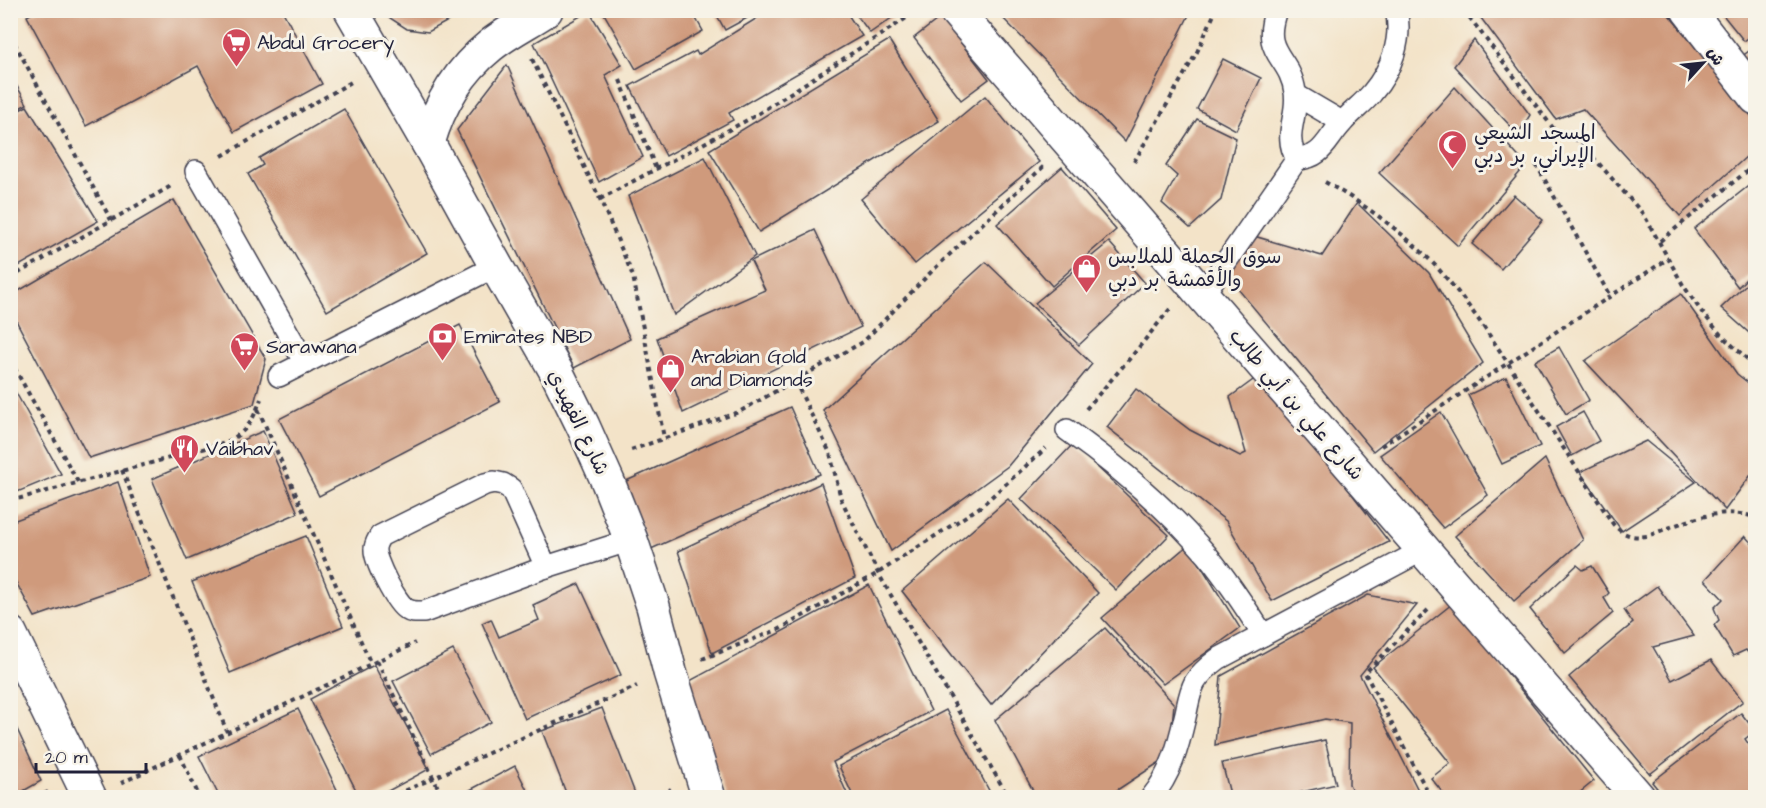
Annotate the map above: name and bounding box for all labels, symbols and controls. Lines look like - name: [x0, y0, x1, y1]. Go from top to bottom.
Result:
- supermarket icon: Abdul Grocery: [220, 26, 252, 68]
- place label: Abdul Grocery: [257, 29, 394, 58]
- north arrow: [1673, 33, 1733, 93]
- text: ش: [1702, 44, 1729, 69]
- place label: المسجد الشيعي الإيراني، بر دبي: [1474, 119, 1596, 173]
- mosque icon: المسجد الشيعي الإيراني، بر دبي: [1437, 128, 1469, 170]
- place label: سوق الجملة للملابس والأقمشة بر دبي: [1108, 243, 1281, 297]
- shop icon: سوق الجملة للملابس والأقمشة بر دبي: [1071, 252, 1103, 294]
- bank icon: Emirates NBD: [427, 320, 459, 362]
- place label: Emirates NBD: [464, 323, 592, 351]
- street label: شارع علي بن أبي طالب: [1220, 323, 1370, 489]
- supermarket icon: Sarawana: [229, 330, 261, 372]
- place label: Sarawana: [266, 333, 357, 361]
- place label: Arabian Gold and Diamonds: [691, 343, 813, 394]
- shop icon: Arabian Gold and Diamonds: [654, 352, 686, 394]
- street label: شارع الفهيدي: [541, 365, 616, 480]
- restaurant icon: Vaibhav: [169, 432, 201, 474]
- place label: Vaibhav: [206, 435, 274, 463]
- scale bar: [36, 736, 146, 774]
- text: 20 m: [45, 745, 88, 770]

